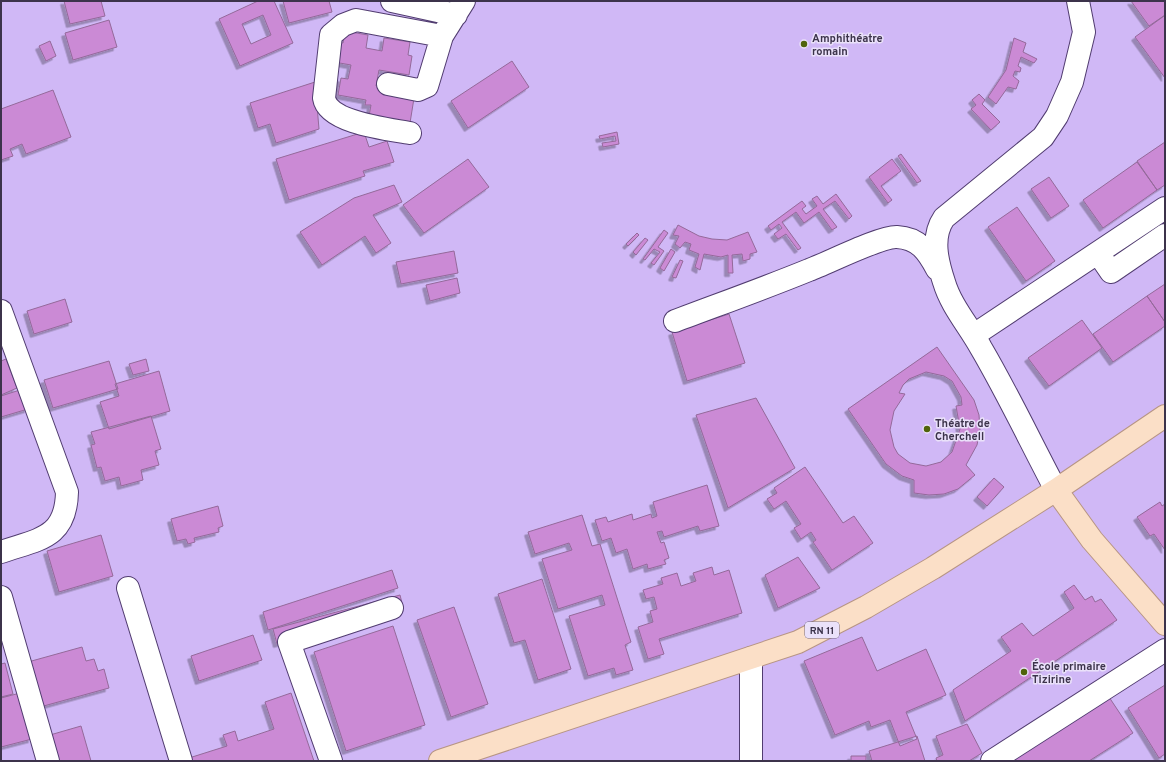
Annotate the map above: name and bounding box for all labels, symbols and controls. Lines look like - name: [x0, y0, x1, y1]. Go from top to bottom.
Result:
- place label: Amphithéatre romain: [812, 32, 883, 59]
- marker: Amphithéatre romain: [799, 39, 809, 49]
- place label: Théatre de Cherchell: [935, 417, 990, 444]
- marker: Théatre de Cherchell: [922, 424, 932, 434]
- road number: RN 11: [805, 622, 839, 638]
- place label: École primaire Tizirine: [1032, 659, 1106, 687]
- marker: École primaire Tizirine: [1019, 667, 1029, 677]

